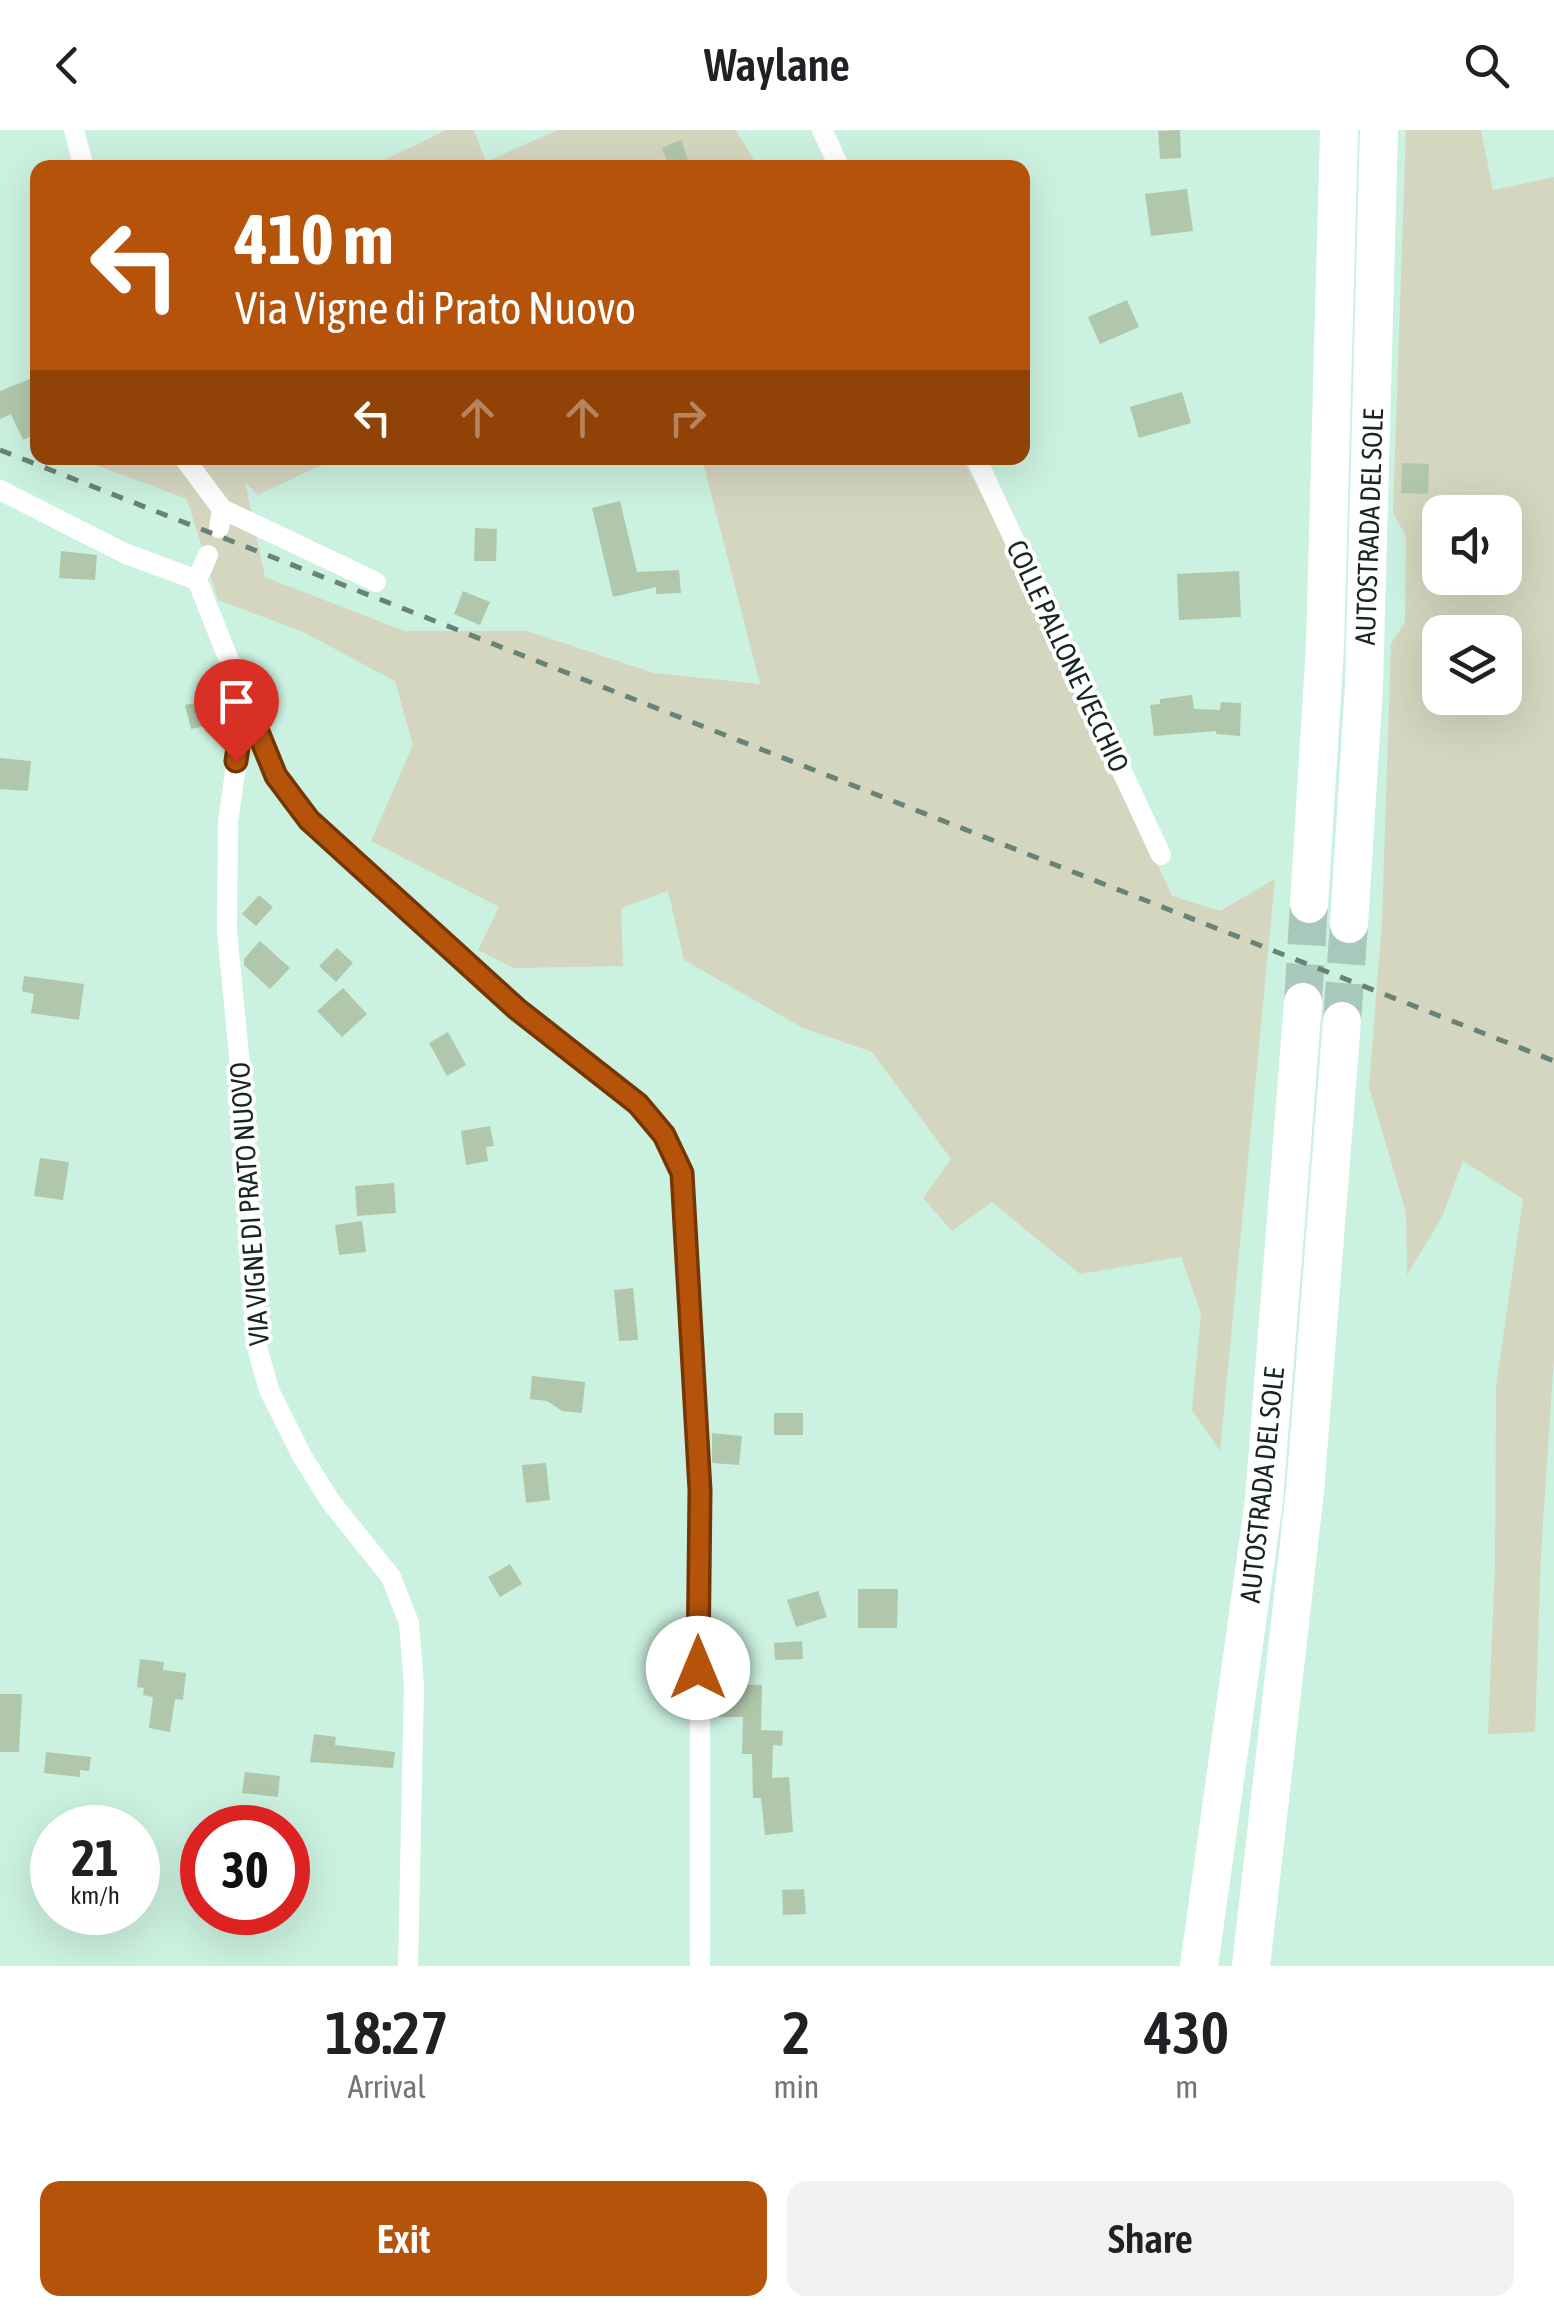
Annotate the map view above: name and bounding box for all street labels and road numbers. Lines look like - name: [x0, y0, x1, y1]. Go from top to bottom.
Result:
- street label: AUTOSTRADA DEL SOLE: [1349, 408, 1389, 646]
- street label: COLLE PALLONE VECCHIO: [1000, 535, 1136, 777]
- street label: VIA VIGNE DI PRATO NUOVO: [223, 1061, 275, 1347]
- street label: AUTOSTRADA DEL SOLE: [1234, 1366, 1290, 1604]

